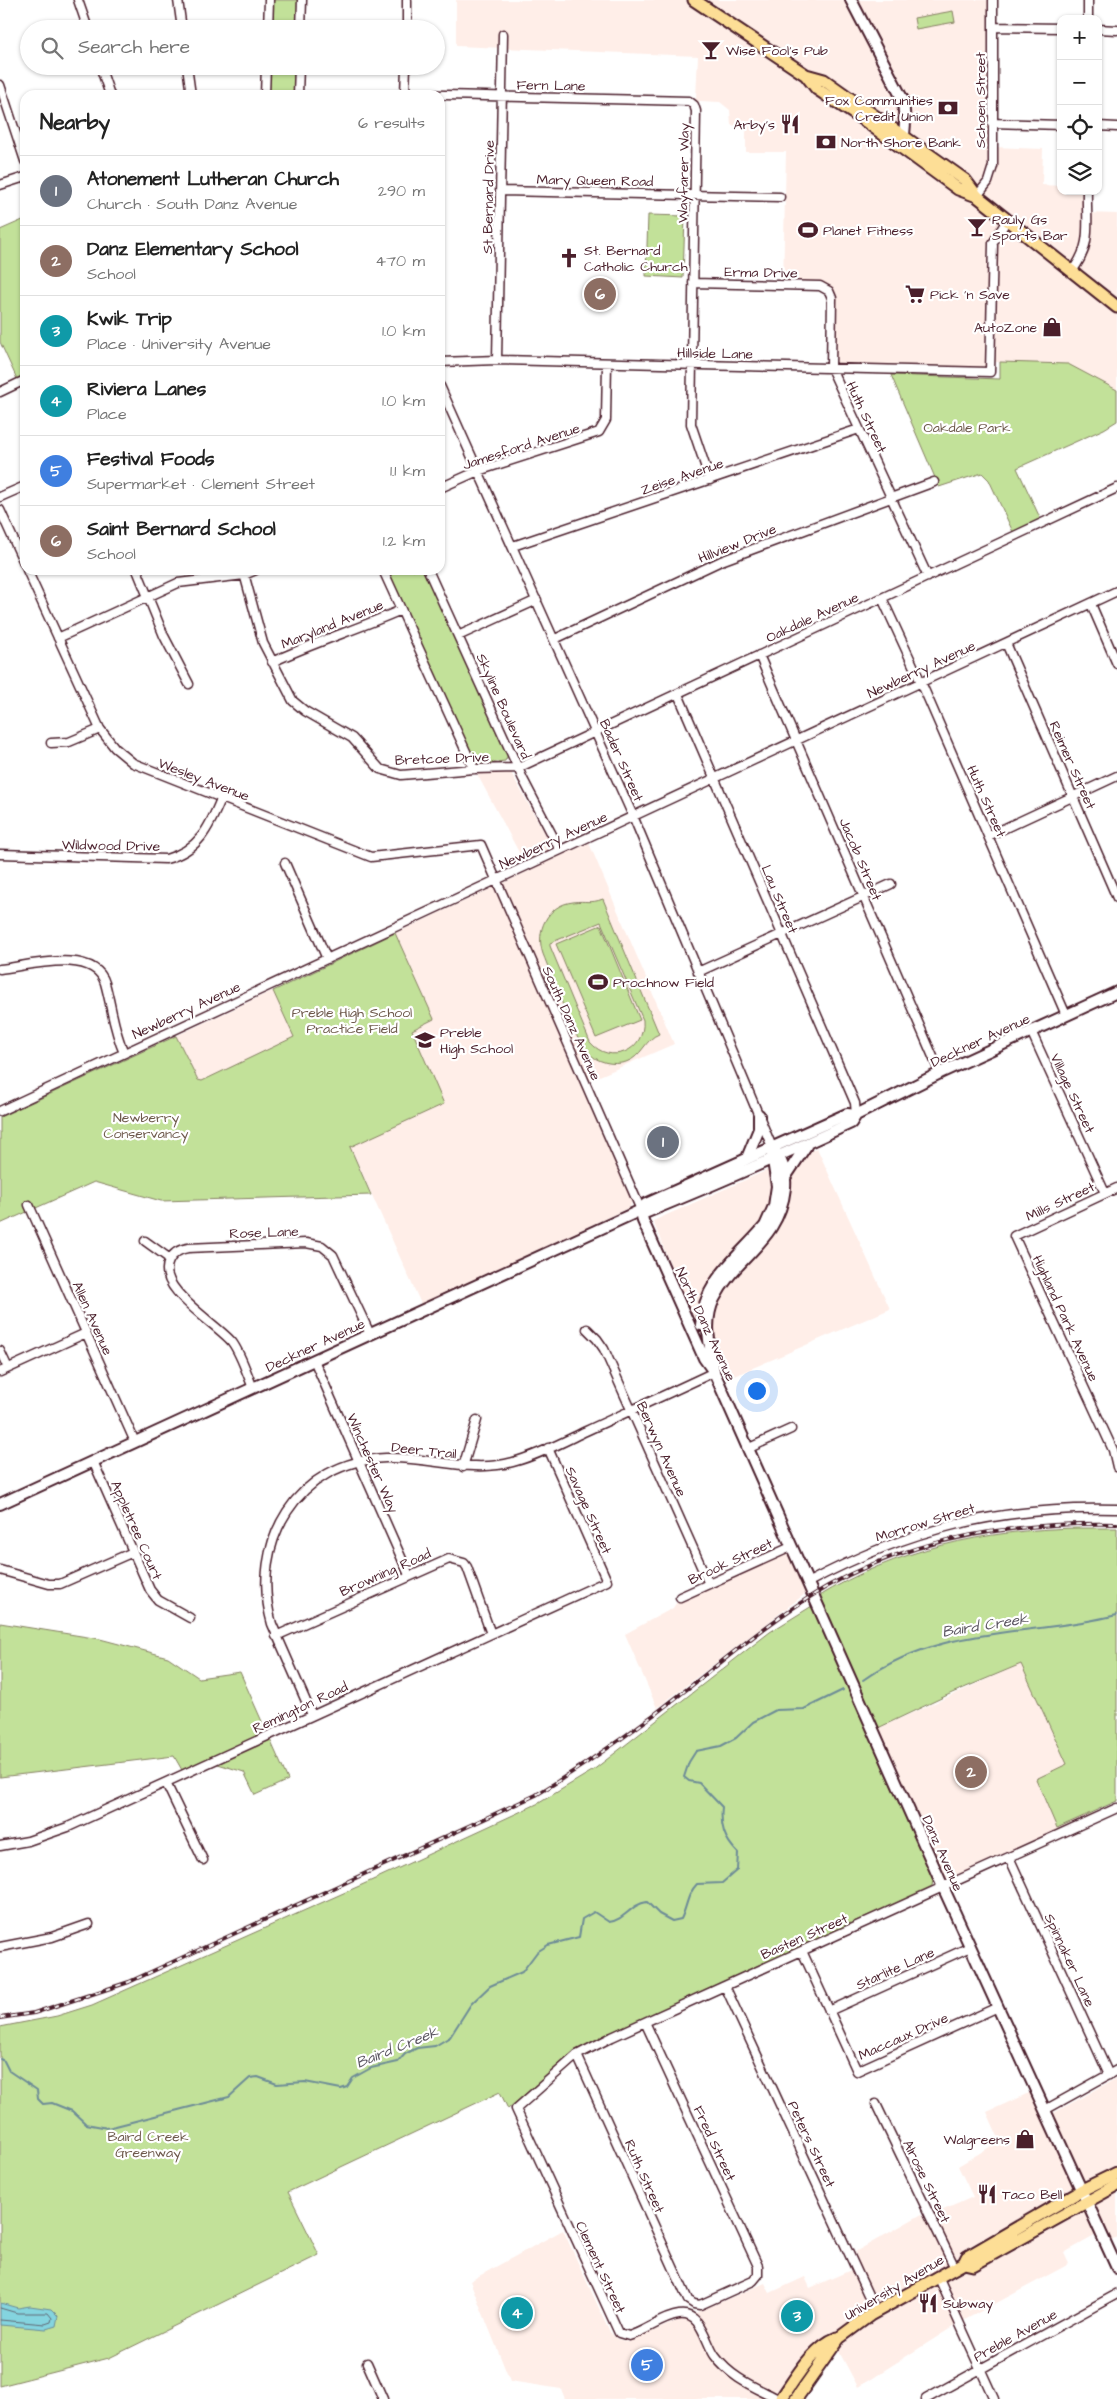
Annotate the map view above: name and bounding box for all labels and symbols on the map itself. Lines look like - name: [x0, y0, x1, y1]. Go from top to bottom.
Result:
- bar icon: Wise Fool's Pub: [700, 39, 722, 61]
- place label: Wise Fool's Pub: [726, 41, 828, 61]
- street label: Schoen Street: [971, 52, 991, 148]
- street label: Fern Lane: [516, 75, 586, 97]
- place label: Fox Communities Credit Union: [825, 91, 933, 127]
- bank icon: Fox Communities Credit Union: [937, 97, 959, 119]
- restaurant icon: Arby's: [779, 113, 801, 135]
- place label: Arby's: [733, 115, 775, 135]
- street label: Wayfarer Way: [673, 123, 695, 223]
- bank icon: North Shore Bank: [815, 131, 837, 153]
- place label: North Shore Bank: [841, 133, 961, 153]
- street label: St Bernard Drive: [478, 139, 500, 254]
- street label: Mary Queen Road: [536, 170, 654, 192]
- place label: Pauly Gs Sports Bar: [992, 210, 1068, 246]
- bar icon: Pauly Gs Sports Bar: [966, 216, 988, 238]
- sports icon: Planet Fitness: [797, 219, 819, 241]
- place label: Planet Fitness: [823, 221, 913, 241]
- place label: St. Bernard Catholic Church: [584, 241, 688, 277]
- church icon: St. Bernard Catholic Church: [558, 247, 580, 269]
- street label: Erma Drive: [724, 262, 798, 284]
- pin: 6: [584, 275, 616, 313]
- supermarket icon: Pick 'n Save: [904, 283, 926, 305]
- place label: Pick 'n Save: [930, 285, 1010, 305]
- shop icon: AutoZone: [1041, 316, 1063, 338]
- place label: AutoZone: [974, 318, 1037, 338]
- street label: Hillside Lane: [677, 343, 754, 365]
- street label: Huth Street: [841, 378, 892, 457]
- street label: Jamesford Avenue: [460, 418, 583, 475]
- park label: Oakdale Park: [923, 418, 1011, 438]
- street label: Zeise Avenue: [638, 453, 727, 500]
- street label: Hillview Drive: [695, 519, 780, 569]
- street label: Oakdale Avenue: [763, 587, 862, 648]
- street label: Maryland Avenue: [278, 595, 387, 655]
- street label: Newberry Avenue: [864, 636, 979, 704]
- street label: Skyline Boulevard: [471, 650, 535, 762]
- street label: Bader Street: [594, 716, 648, 805]
- street label: Reimer Street: [1044, 718, 1101, 813]
- street label: Bretcoe Drive: [394, 747, 490, 771]
- street label: Wesley Avenue: [155, 753, 253, 807]
- street label: Huth Street: [961, 762, 1011, 841]
- street label: Newberry Avenue: [496, 807, 611, 875]
- street label: Jacob Street: [834, 815, 887, 904]
- street label: Wildwood Drive: [62, 835, 161, 857]
- street label: Lau Street: [756, 862, 803, 937]
- street label: South Danz Avenue: [537, 963, 605, 1084]
- sports icon: Prochnow Field: [587, 971, 609, 993]
- place label: Prochnow Field: [613, 973, 714, 993]
- street label: Newberry Avenue: [129, 977, 244, 1045]
- park label: Preble High School Practice Field: [292, 1003, 412, 1039]
- street label: Deckner Avenue: [927, 1009, 1034, 1073]
- place label: Preble High School: [440, 1023, 513, 1059]
- school or university icon: Preble High School: [414, 1029, 436, 1051]
- street label: Village Street: [1045, 1050, 1099, 1137]
- park label: Newberry Conservancy: [103, 1108, 189, 1144]
- pin: 1: [647, 1123, 679, 1161]
- street label: Mills Street: [1023, 1177, 1098, 1227]
- street label: Rose Lane: [229, 1222, 300, 1244]
- street label: Highland Park Avenue: [1027, 1252, 1103, 1385]
- street label: North Danz Avenue: [670, 1264, 740, 1385]
- street label: Allen Avenue: [67, 1278, 117, 1359]
- street label: Deckner Avenue: [262, 1314, 369, 1378]
- your location: [744, 1378, 770, 1404]
- street label: Berwyn Avenue: [631, 1399, 691, 1501]
- street label: Winchester Way: [341, 1410, 403, 1517]
- street label: Deer Trail: [390, 1438, 457, 1464]
- street label: Savage Street: [560, 1463, 616, 1558]
- street label: Appletree Court: [105, 1478, 167, 1584]
- street label: Morrow Street: [873, 1498, 978, 1548]
- street label: Brook Street: [685, 1534, 776, 1590]
- street label: Browning Road: [337, 1544, 434, 1602]
- water label: Baird Creek: [941, 1608, 1030, 1643]
- street label: Remington Road: [249, 1677, 351, 1739]
- pin: 2: [955, 1753, 987, 1791]
- street label: Danz Avenue: [916, 1812, 968, 1895]
- street label: Basten Street: [758, 1909, 851, 1965]
- street label: Spinnaker Lane: [1039, 1910, 1100, 2011]
- street label: Starlite Lane: [853, 1943, 938, 1995]
- street label: Maccaux Drive: [855, 2008, 952, 2066]
- water label: Baird Creek: [353, 2021, 442, 2073]
- street label: Peters Street: [782, 2098, 840, 2191]
- street label: Fred Street: [688, 2103, 740, 2185]
- park label: Baird Creek Greenway: [107, 2127, 189, 2163]
- shop icon: Walgreens: [1014, 2128, 1036, 2150]
- place label: Walgreens: [943, 2130, 1010, 2150]
- street label: Ruth Street: [619, 2136, 669, 2217]
- street label: Alrose Street: [897, 2137, 955, 2227]
- restaurant icon: Taco Bell: [976, 2183, 998, 2205]
- place label: Taco Bell: [1002, 2185, 1062, 2205]
- street label: Clement Street: [570, 2218, 630, 2317]
- street label: University Avenue: [841, 2250, 949, 2326]
- restaurant icon: Subway: [917, 2292, 939, 2314]
- pin: 4: [501, 2294, 533, 2332]
- place label: Subway: [943, 2294, 993, 2314]
- pin: 3: [781, 2297, 813, 2335]
- street label: Preble Avenue: [970, 2304, 1061, 2367]
- pin: 5: [631, 2346, 663, 2384]

